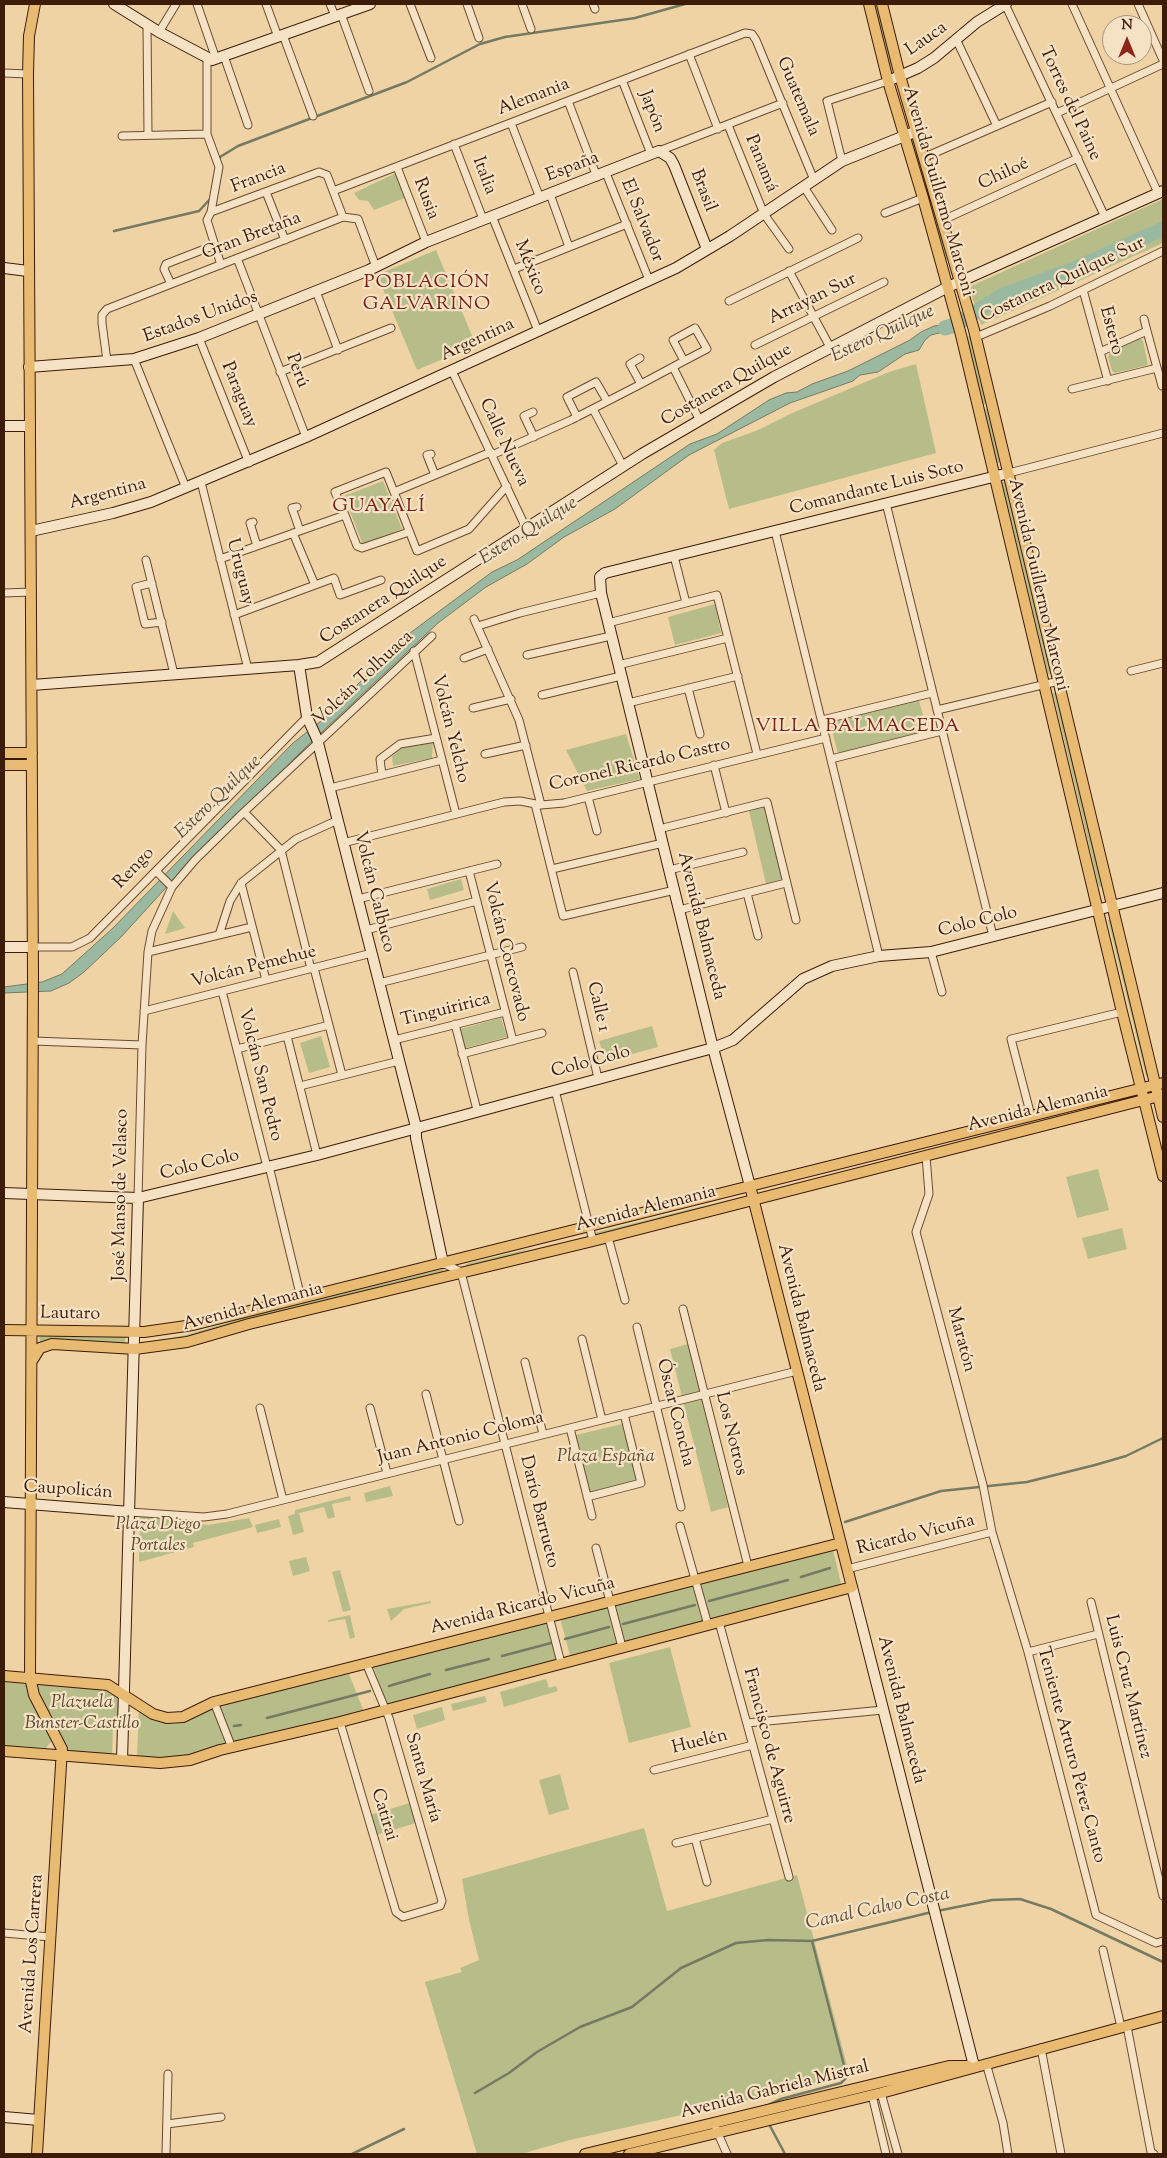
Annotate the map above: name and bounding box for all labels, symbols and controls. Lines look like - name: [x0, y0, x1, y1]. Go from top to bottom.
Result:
- north arrow: [1102, 15, 1152, 65]
- text: N: [1121, 16, 1133, 36]
- street label: Lauca: [902, 18, 952, 62]
- street label: Torres del Paine: [1033, 44, 1105, 164]
- street label: Guatemala: [771, 54, 823, 140]
- street label: Alemania: [495, 74, 573, 122]
- street label: Avenida Guillermo Marconi: [897, 84, 977, 300]
- street label: Japón: [633, 88, 669, 136]
- street label: Panamá: [739, 132, 781, 196]
- street label: España: [543, 148, 603, 188]
- street label: Italia: [466, 154, 500, 198]
- street label: Chiloé: [975, 154, 1033, 196]
- street label: Francia: [229, 159, 289, 199]
- street label: Brasil: [684, 167, 720, 215]
- street label: Rusia: [407, 175, 443, 223]
- street label: El Salvador: [615, 176, 667, 266]
- street label: Gran Bretaña: [200, 208, 304, 266]
- street label: Costanera Quilque Sur: [977, 233, 1149, 329]
- street label: México: [508, 237, 550, 299]
- street label: Arrayan Sur: [765, 269, 861, 331]
- district label: POBLACIÓN GALVARINO: [362, 273, 492, 317]
- street label: Estados Unidos: [141, 287, 261, 349]
- water label: Estero Quilque: [828, 301, 938, 369]
- street label: Estero: [1093, 304, 1127, 358]
- street label: Argentina: [438, 315, 518, 367]
- street label: Costanera Quilque: [658, 340, 796, 432]
- street label: Perú: [280, 351, 312, 391]
- street label: Paraguay: [215, 359, 261, 431]
- street label: Calle Nueva: [473, 395, 533, 491]
- street label: Comandante Luis Soto: [788, 457, 966, 521]
- street label: Argentina: [67, 474, 149, 516]
- street label: Avenida Guillermo Marconi: [1002, 477, 1072, 693]
- water label: Estero Quilque: [476, 493, 582, 571]
- district label: GUAYALÍ: [331, 497, 427, 519]
- street label: Uruguay: [220, 536, 258, 608]
- street label: Costanera Quilque: [316, 552, 452, 650]
- street label: Volcán Tolhuaca: [309, 627, 419, 731]
- street label: Volcán Yelcho: [425, 673, 473, 785]
- district label: VILLA BALMACEDA: [753, 717, 963, 739]
- street label: Coronel Ricardo Castro: [547, 735, 733, 797]
- water label: Estero Quilque: [171, 751, 267, 845]
- street label: Volcán Calbuco: [348, 829, 398, 955]
- street label: Rengo: [110, 844, 160, 894]
- street label: Avenida Balmaceda: [671, 850, 729, 1002]
- street label: Volcán Corcovado: [477, 880, 533, 1024]
- street label: Colo Colo: [936, 903, 1020, 943]
- street label: Volcán Pemehue: [189, 942, 319, 994]
- street label: Calle 1: [581, 980, 613, 1034]
- street label: Tinguiririca: [399, 989, 493, 1033]
- street label: Volcán San Pedro: [232, 1006, 286, 1144]
- street label: Colo Colo: [549, 1042, 633, 1084]
- street label: Avenida Alemania: [966, 1082, 1110, 1138]
- street label: José Manso de Velasco: [110, 1109, 134, 1281]
- street label: Colo Colo: [158, 1146, 242, 1186]
- street label: Avenida Alemania: [574, 1182, 718, 1238]
- street label: Avenida Balmaceda: [771, 1242, 829, 1394]
- street label: Avenida Alemania: [181, 1279, 325, 1337]
- street label: Lautaro: [40, 1304, 100, 1326]
- street label: Maratón: [941, 1305, 979, 1375]
- street label: Óscar Concha: [650, 1357, 698, 1469]
- street label: Los Notros: [709, 1390, 751, 1478]
- street label: Juan Antonio Coloma: [376, 1408, 546, 1470]
- park label: Plaza España: [557, 1447, 655, 1469]
- street label: Darío Barrueto: [514, 1453, 562, 1571]
- street label: Caupolicán: [23, 1477, 113, 1505]
- street label: Ricardo Vicuña: [855, 1511, 977, 1561]
- park label: Plaza Diego Portales: [116, 1515, 200, 1558]
- street label: Avenida Ricardo Vicuña: [429, 1574, 617, 1640]
- street label: Luis Cruz Martínez: [1099, 1613, 1155, 1761]
- street label: Avenida Balmaceda: [871, 1634, 929, 1786]
- street label: Teniente Arturo Pérez Canto: [1031, 1645, 1109, 1865]
- street label: Francisco de Aguirre: [737, 1666, 799, 1826]
- park label: Plazuela Bunster-Castillo: [25, 1693, 139, 1736]
- street label: Huelén: [670, 1726, 730, 1760]
- street label: Santa María: [399, 1731, 445, 1825]
- street label: Catirai: [365, 1786, 401, 1844]
- street label: Avenida Los Carrera: [17, 1874, 49, 2034]
- water label: Canal Calvo Costa: [804, 1884, 952, 1936]
- street label: Avenida Gabriela Mistral: [678, 2057, 872, 2125]

